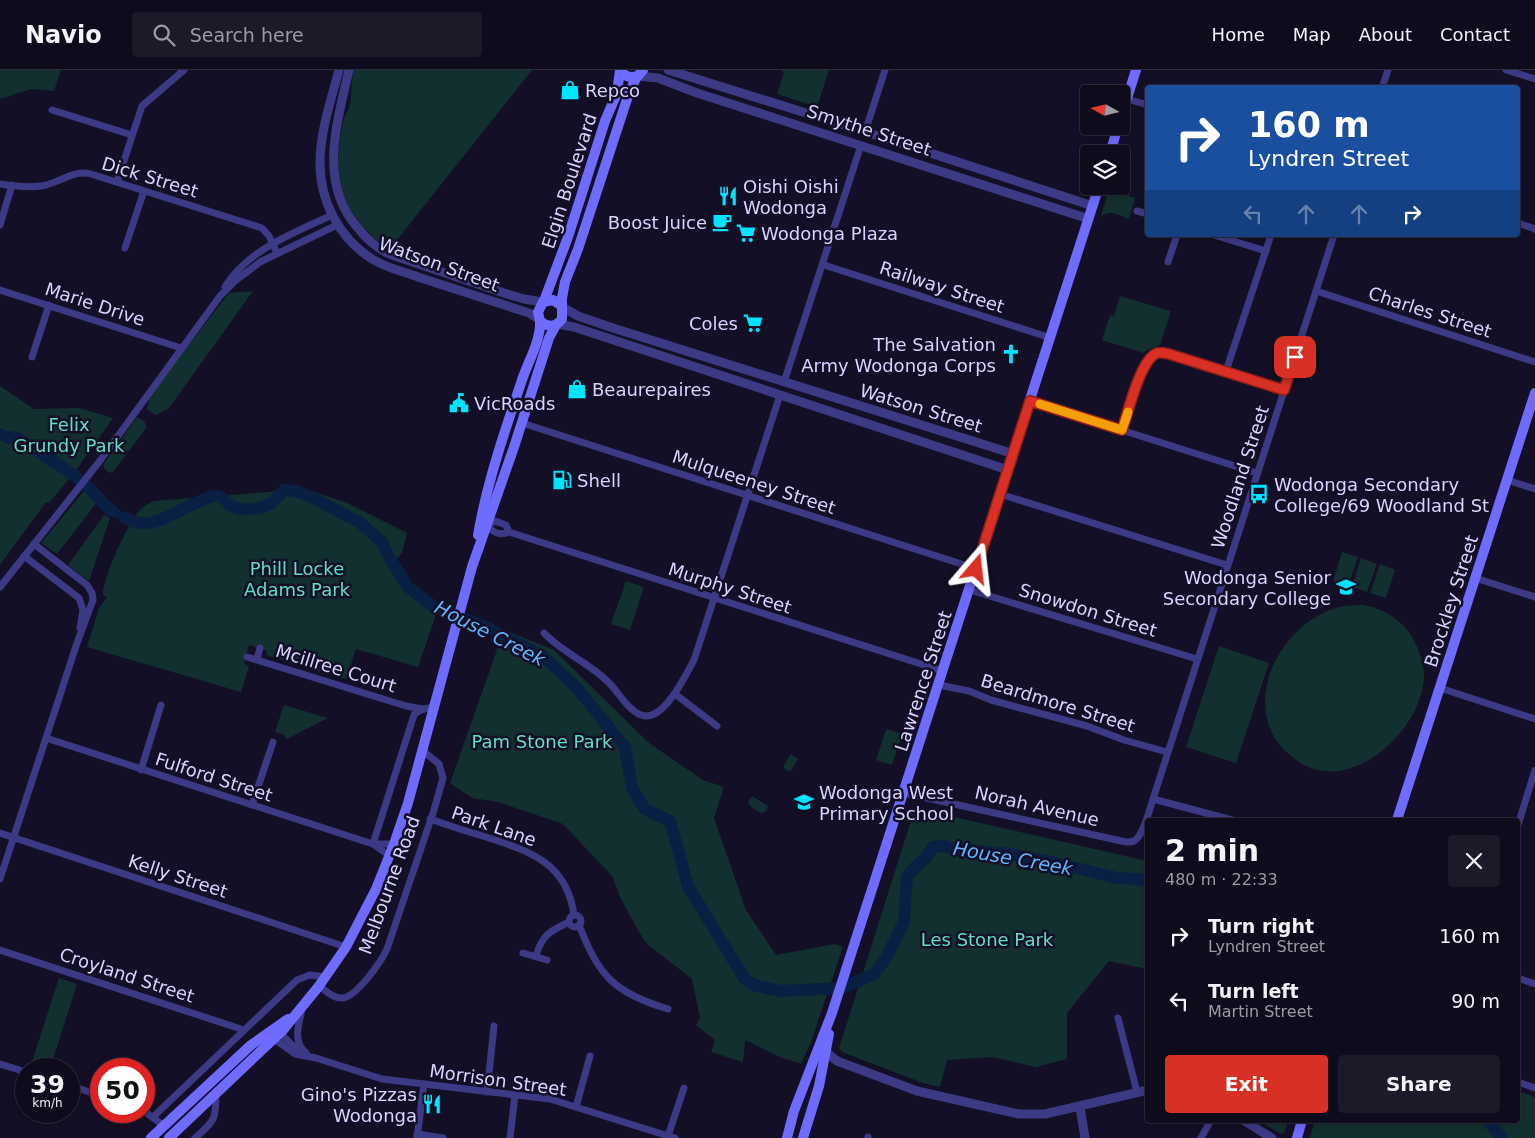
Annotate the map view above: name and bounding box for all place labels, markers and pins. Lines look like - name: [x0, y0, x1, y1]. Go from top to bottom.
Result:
- shop icon: Repco: [559, 79, 581, 101]
- place label: Repco: [585, 80, 640, 101]
- place label: Oishi Oishi Wodonga: [743, 176, 839, 218]
- restaurant icon: Oishi Oishi Wodonga: [717, 185, 739, 207]
- cafe icon: Boost Juice: [711, 211, 733, 233]
- place label: Boost Juice: [608, 212, 707, 233]
- supermarket icon: Wodonga Plaza: [735, 222, 757, 244]
- place label: Wodonga Plaza: [761, 223, 898, 244]
- supermarket icon: Coles: [742, 312, 764, 334]
- place label: Coles: [689, 313, 738, 334]
- place label: The Salvation Army Wodonga Corps: [801, 334, 996, 376]
- pin: [1274, 336, 1316, 378]
- church icon: The Salvation Army Wodonga Corps: [1000, 343, 1022, 365]
- shop icon: Beaurepaires: [566, 378, 588, 400]
- place label: Beaurepaires: [592, 379, 711, 400]
- public building icon: VicRoads: [448, 392, 470, 414]
- place label: VicRoads: [474, 393, 555, 414]
- fuel station icon: Shell: [551, 469, 573, 491]
- place label: Shell: [577, 470, 621, 491]
- place label: Wodonga Secondary College/69 Woodland St: [1274, 474, 1489, 516]
- bus stop icon: Wodonga Secondary College/69 Woodland St: [1248, 483, 1270, 505]
- place label: Wodonga Senior Secondary College: [1163, 567, 1332, 609]
- school or university icon: Wodonga Senior Secondary College: [1335, 576, 1357, 598]
- place label: Wodonga West Primary School: [819, 782, 954, 824]
- school or university icon: Wodonga West Primary School: [793, 791, 815, 813]
- place label: Gino's Pizzas Wodonga: [301, 1084, 417, 1126]
- restaurant icon: Gino's Pizzas Wodonga: [421, 1093, 443, 1115]

